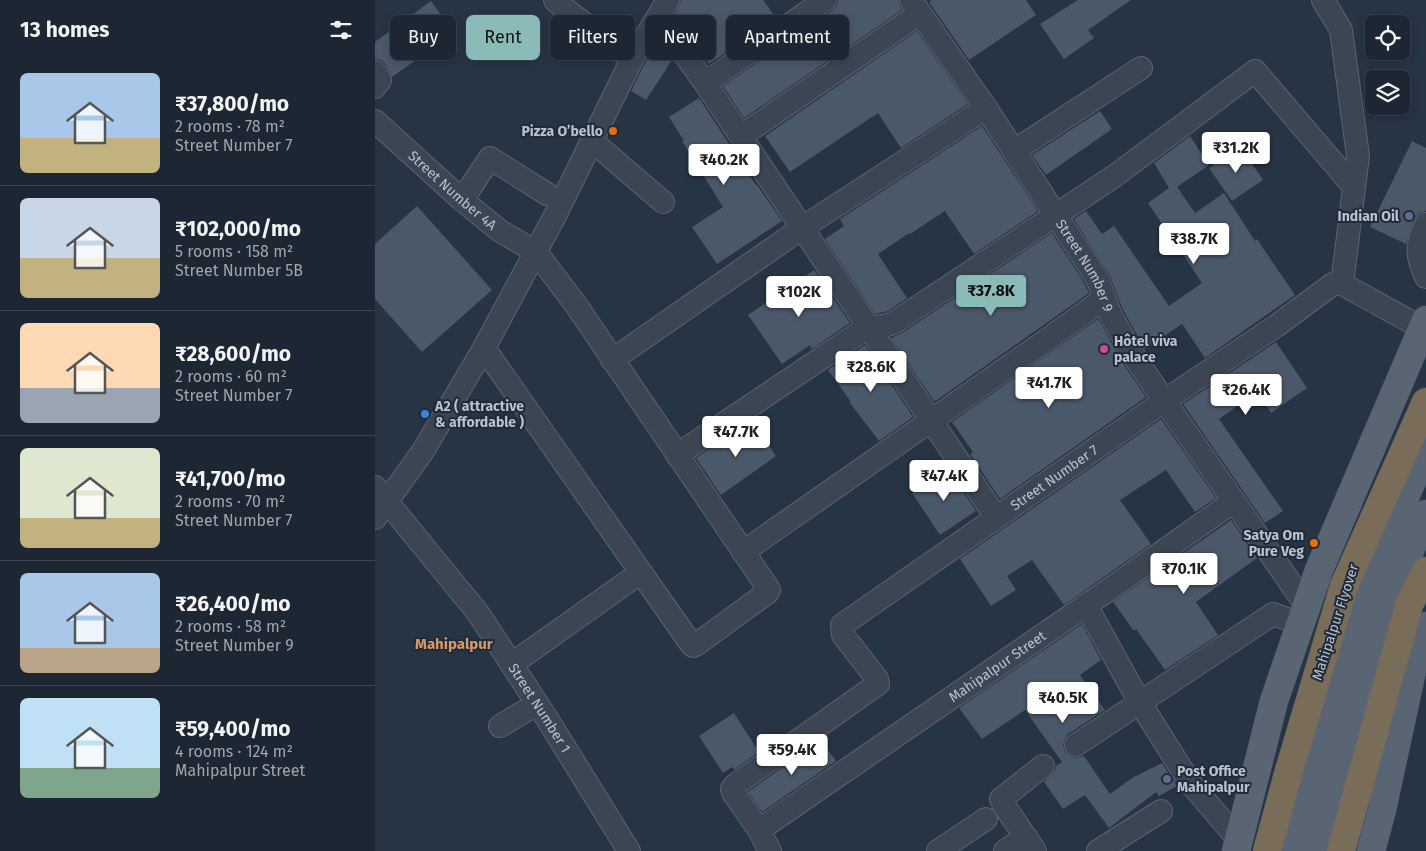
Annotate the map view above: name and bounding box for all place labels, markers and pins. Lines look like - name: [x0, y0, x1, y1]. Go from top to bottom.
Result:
- place label: Pizza O’bello: [521, 123, 603, 140]
- marker: Pizza O’bello: [607, 125, 619, 137]
- pin: ₹31.2K: [1195, 132, 1277, 174]
- pin: ₹40.2K: [683, 144, 765, 186]
- place label: Indian Oil: [1338, 208, 1400, 225]
- marker: Indian Oil: [1403, 210, 1415, 222]
- pin: ₹38.7K: [1153, 222, 1235, 265]
- pin: ₹37.8K: [950, 274, 1032, 317]
- pin: ₹102K: [764, 276, 834, 318]
- place label: Hôtel viva palace: [1114, 333, 1178, 366]
- marker: Hôtel viva palace: [1098, 343, 1110, 355]
- pin: ₹28.6K: [830, 350, 912, 393]
- pin: ₹41.7K: [1008, 366, 1090, 409]
- pin: ₹26.4K: [1205, 374, 1287, 416]
- place label: A2 ( attractive & affordable ): [434, 398, 524, 431]
- marker: A2 ( attractive & affordable ): [419, 408, 431, 420]
- pin: ₹47.7K: [695, 416, 777, 458]
- pin: ₹47.4K: [903, 460, 985, 502]
- place label: Satya Om Pure Veg: [1244, 527, 1304, 560]
- marker: Satya Om Pure Veg: [1308, 537, 1320, 549]
- pin: ₹70.1K: [1143, 552, 1225, 595]
- pin: ₹40.5K: [1022, 682, 1104, 724]
- pin: ₹59.4K: [751, 734, 833, 776]
- place label: Post Office Mahipalpur: [1177, 763, 1250, 796]
- marker: Post Office Mahipalpur: [1161, 773, 1173, 785]

